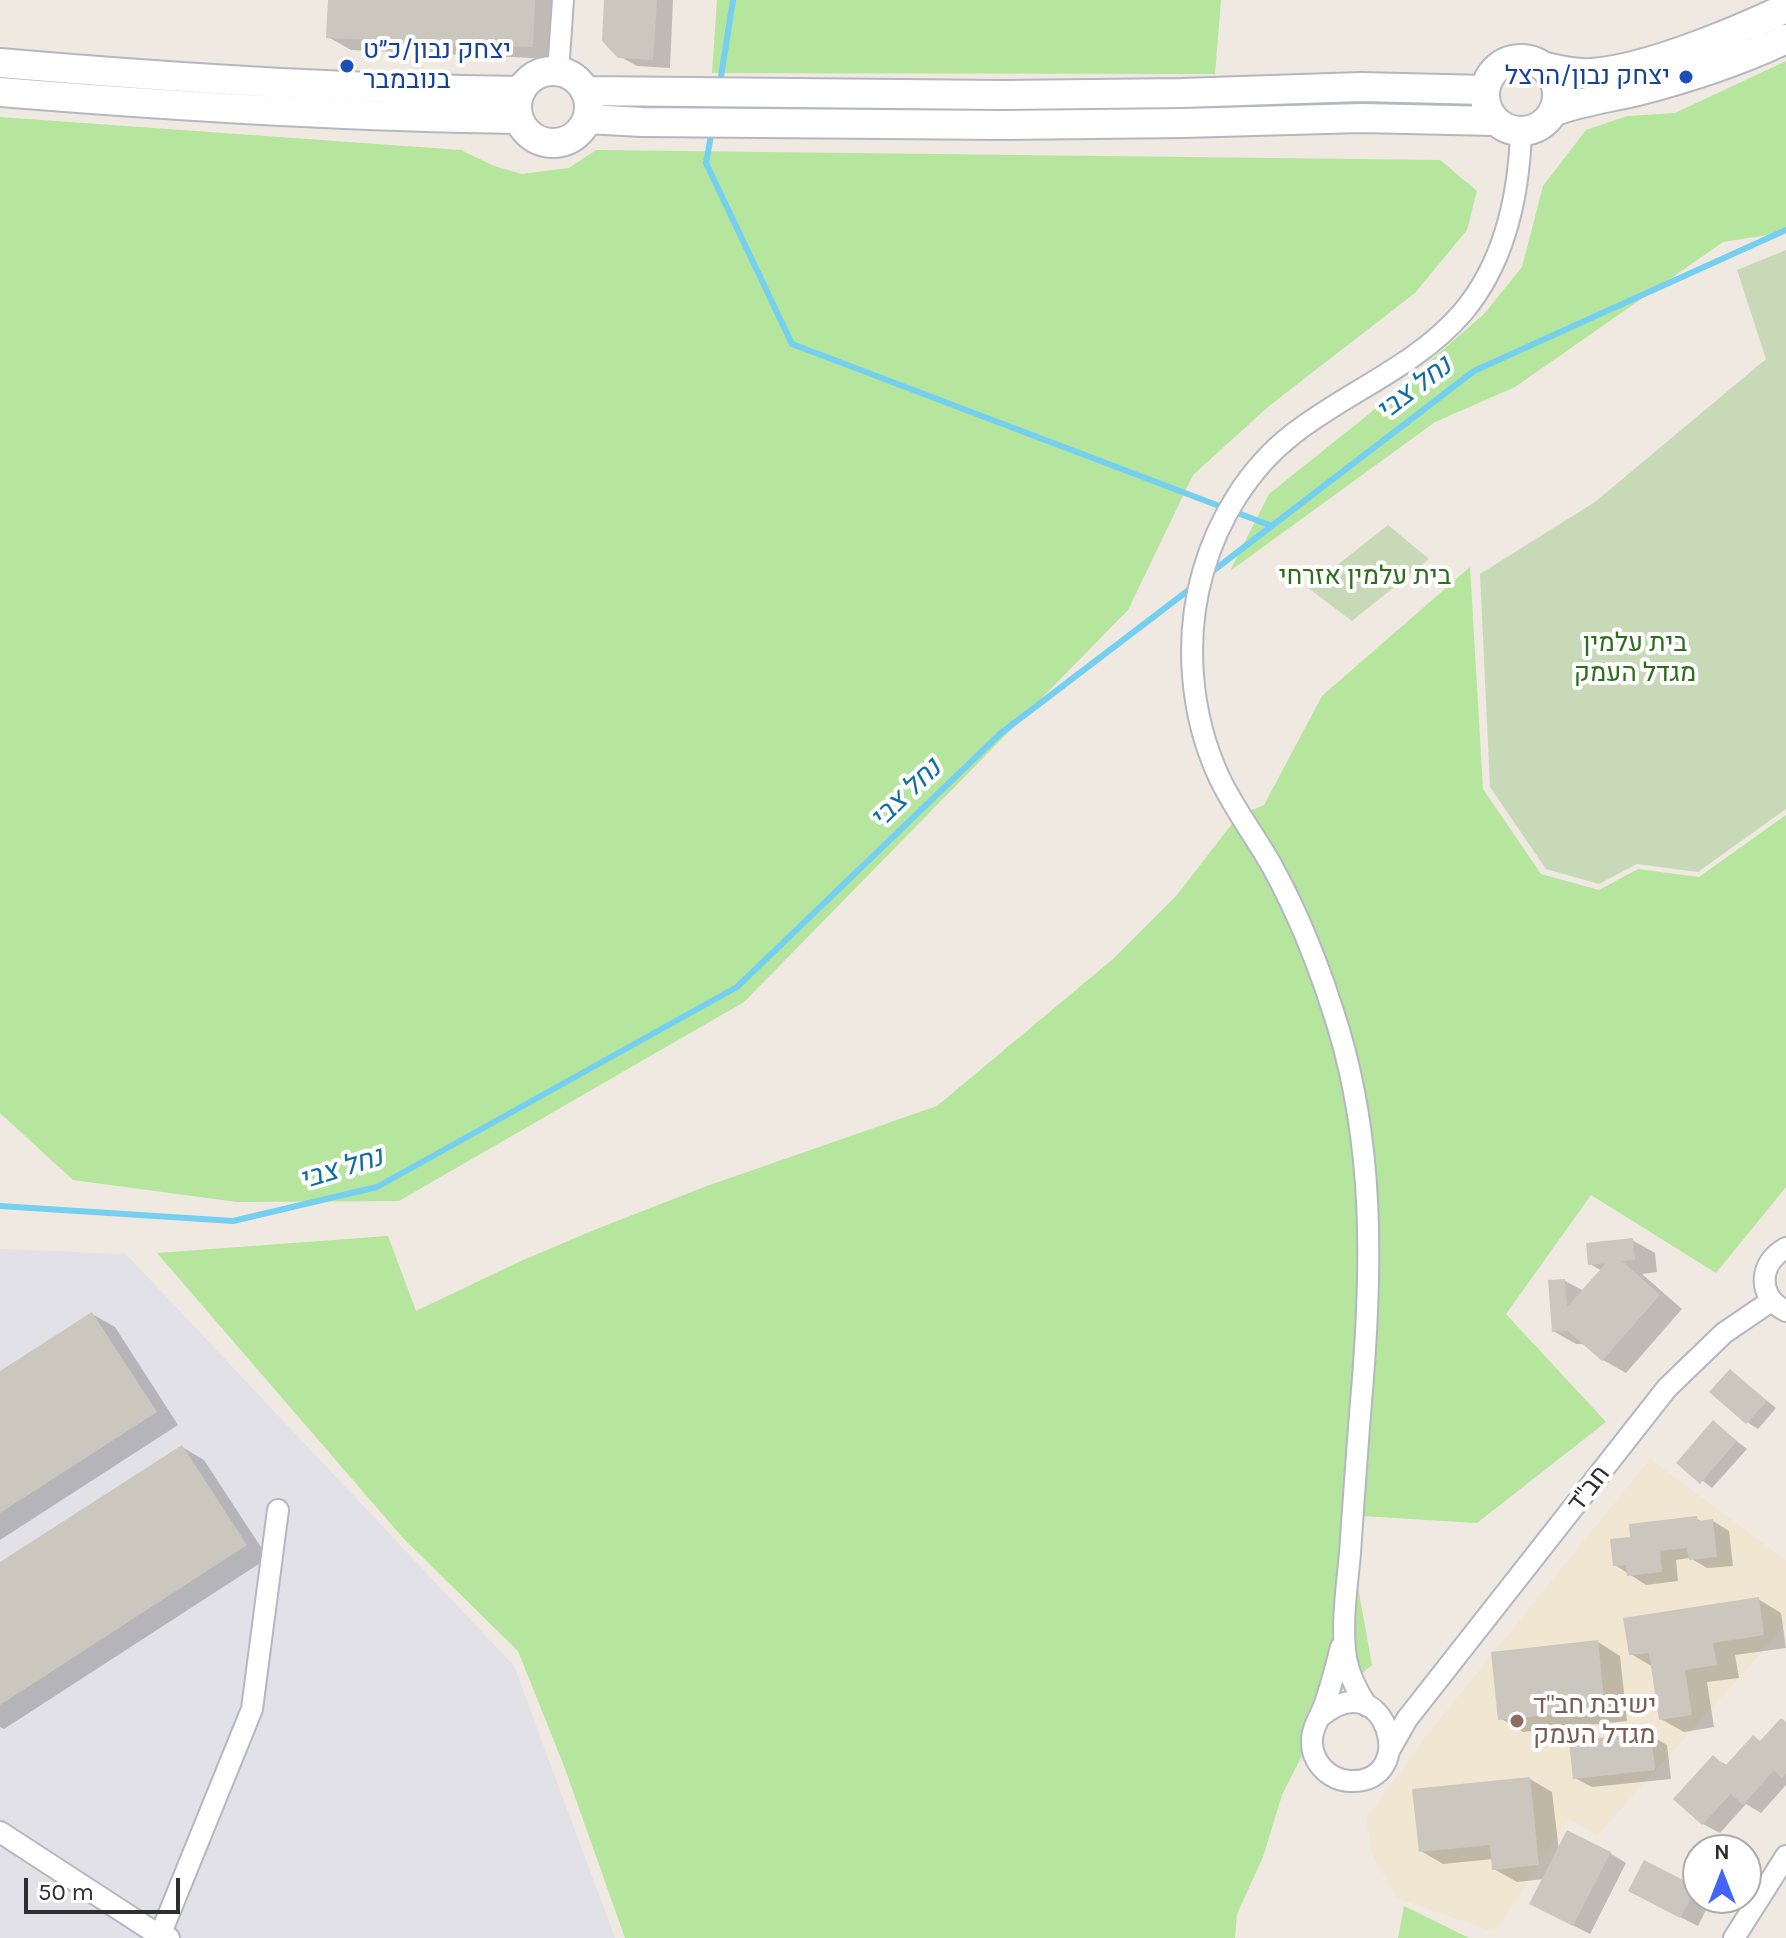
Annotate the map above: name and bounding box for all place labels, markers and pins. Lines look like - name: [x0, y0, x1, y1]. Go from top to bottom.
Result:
- place label: יצחק נבון/כ״ט בנובמבר: [363, 35, 511, 96]
- marker: יצחק נבון/כ״ט בנובמבר: [338, 57, 356, 75]
- place label: יצחק נבון/הרצל: [1505, 61, 1670, 93]
- marker: יצחק נבון/הרצל: [1677, 68, 1695, 86]
- place label: ישיבת חב"ד מגדל העמק: [1533, 1690, 1656, 1752]
- marker: ישיבת חב"ד מגדל העמק: [1508, 1712, 1526, 1730]

